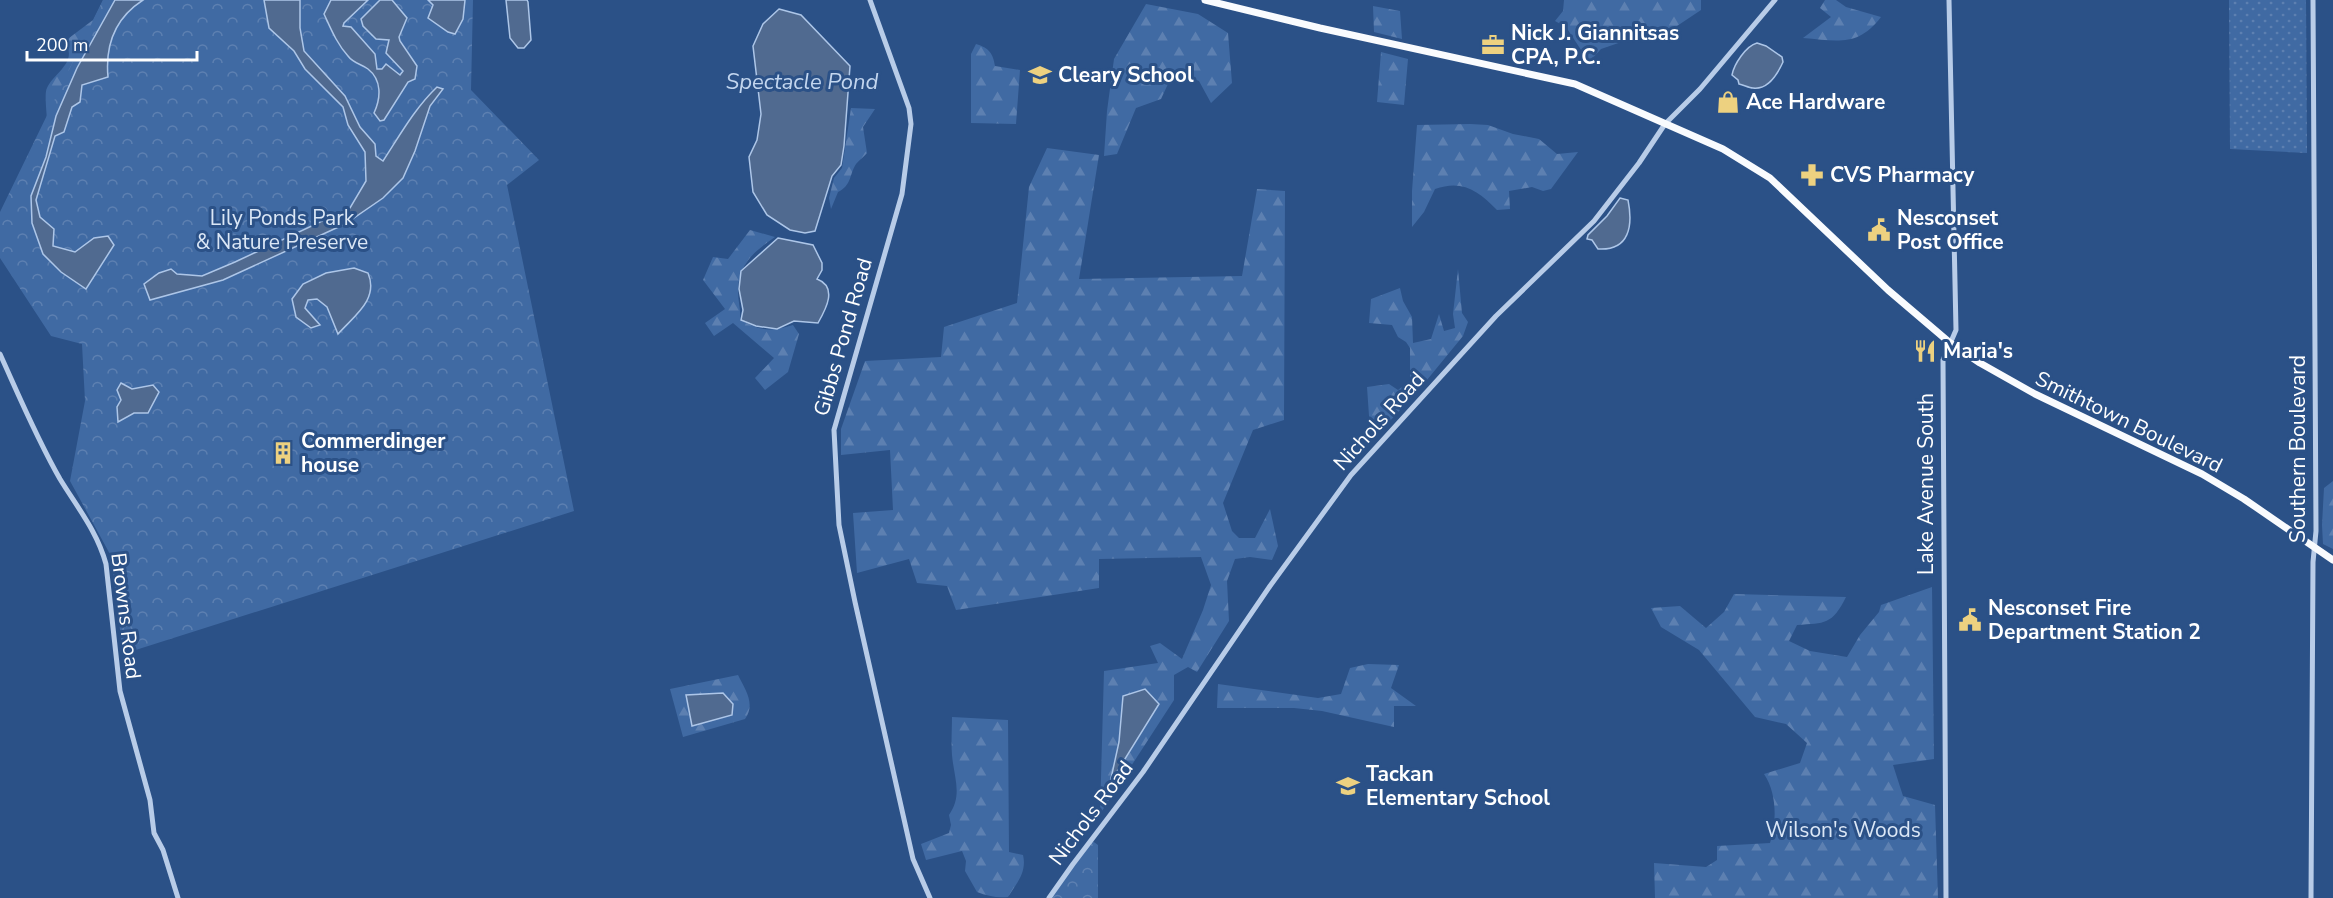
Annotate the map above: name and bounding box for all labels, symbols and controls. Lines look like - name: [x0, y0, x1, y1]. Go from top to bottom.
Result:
- place label: Nick J. Giannitsas CPA, P.C.: [1511, 19, 1679, 71]
- scale bar: [27, 24, 196, 62]
- office icon: Nick J. Giannitsas CPA, P.C.: [1480, 32, 1506, 58]
- text: 200 m: [36, 33, 88, 57]
- place label: Cleary School: [1058, 61, 1194, 89]
- school or university icon: Cleary School: [1027, 62, 1053, 88]
- water label: Spectacle Pond: [726, 67, 878, 97]
- place label: Ace Hardware: [1746, 88, 1885, 116]
- shop icon: Ace Hardware: [1715, 89, 1741, 115]
- place label: CVS Pharmacy: [1830, 161, 1975, 189]
- pharmacy icon: CVS Pharmacy: [1799, 162, 1825, 188]
- park label: Lily Ponds Park & Nature Preserve: [196, 204, 368, 256]
- place label: Nesconset Post Office: [1897, 204, 2004, 256]
- public building icon: Nesconset Post Office: [1866, 217, 1892, 243]
- street label: Gibbs Pond Road: [807, 255, 879, 419]
- place label: Maria's: [1943, 337, 2013, 365]
- restaurant icon: Maria's: [1912, 338, 1938, 364]
- street label: Southern Boulevard: [2284, 355, 2312, 543]
- street label: Smithtown Boulevard: [2031, 364, 2227, 480]
- street label: Nichols Road: [1327, 365, 1431, 477]
- street label: Lake Avenue South: [1912, 393, 1940, 575]
- place label: Commerdinger house: [301, 427, 446, 479]
- building icon: Commerdinger house: [270, 440, 296, 466]
- street label: Browns Road: [104, 551, 148, 681]
- place label: Nesconset Fire Department Station 2: [1988, 594, 2201, 646]
- public building icon: Nesconset Fire Department Station 2: [1957, 607, 1983, 633]
- street label: Nichols Road: [1042, 755, 1140, 871]
- place label: Tackan Elementary School: [1366, 760, 1550, 812]
- school or university icon: Tackan Elementary School: [1335, 773, 1361, 799]
- park label: Wilson's Woods: [1765, 816, 1921, 844]

